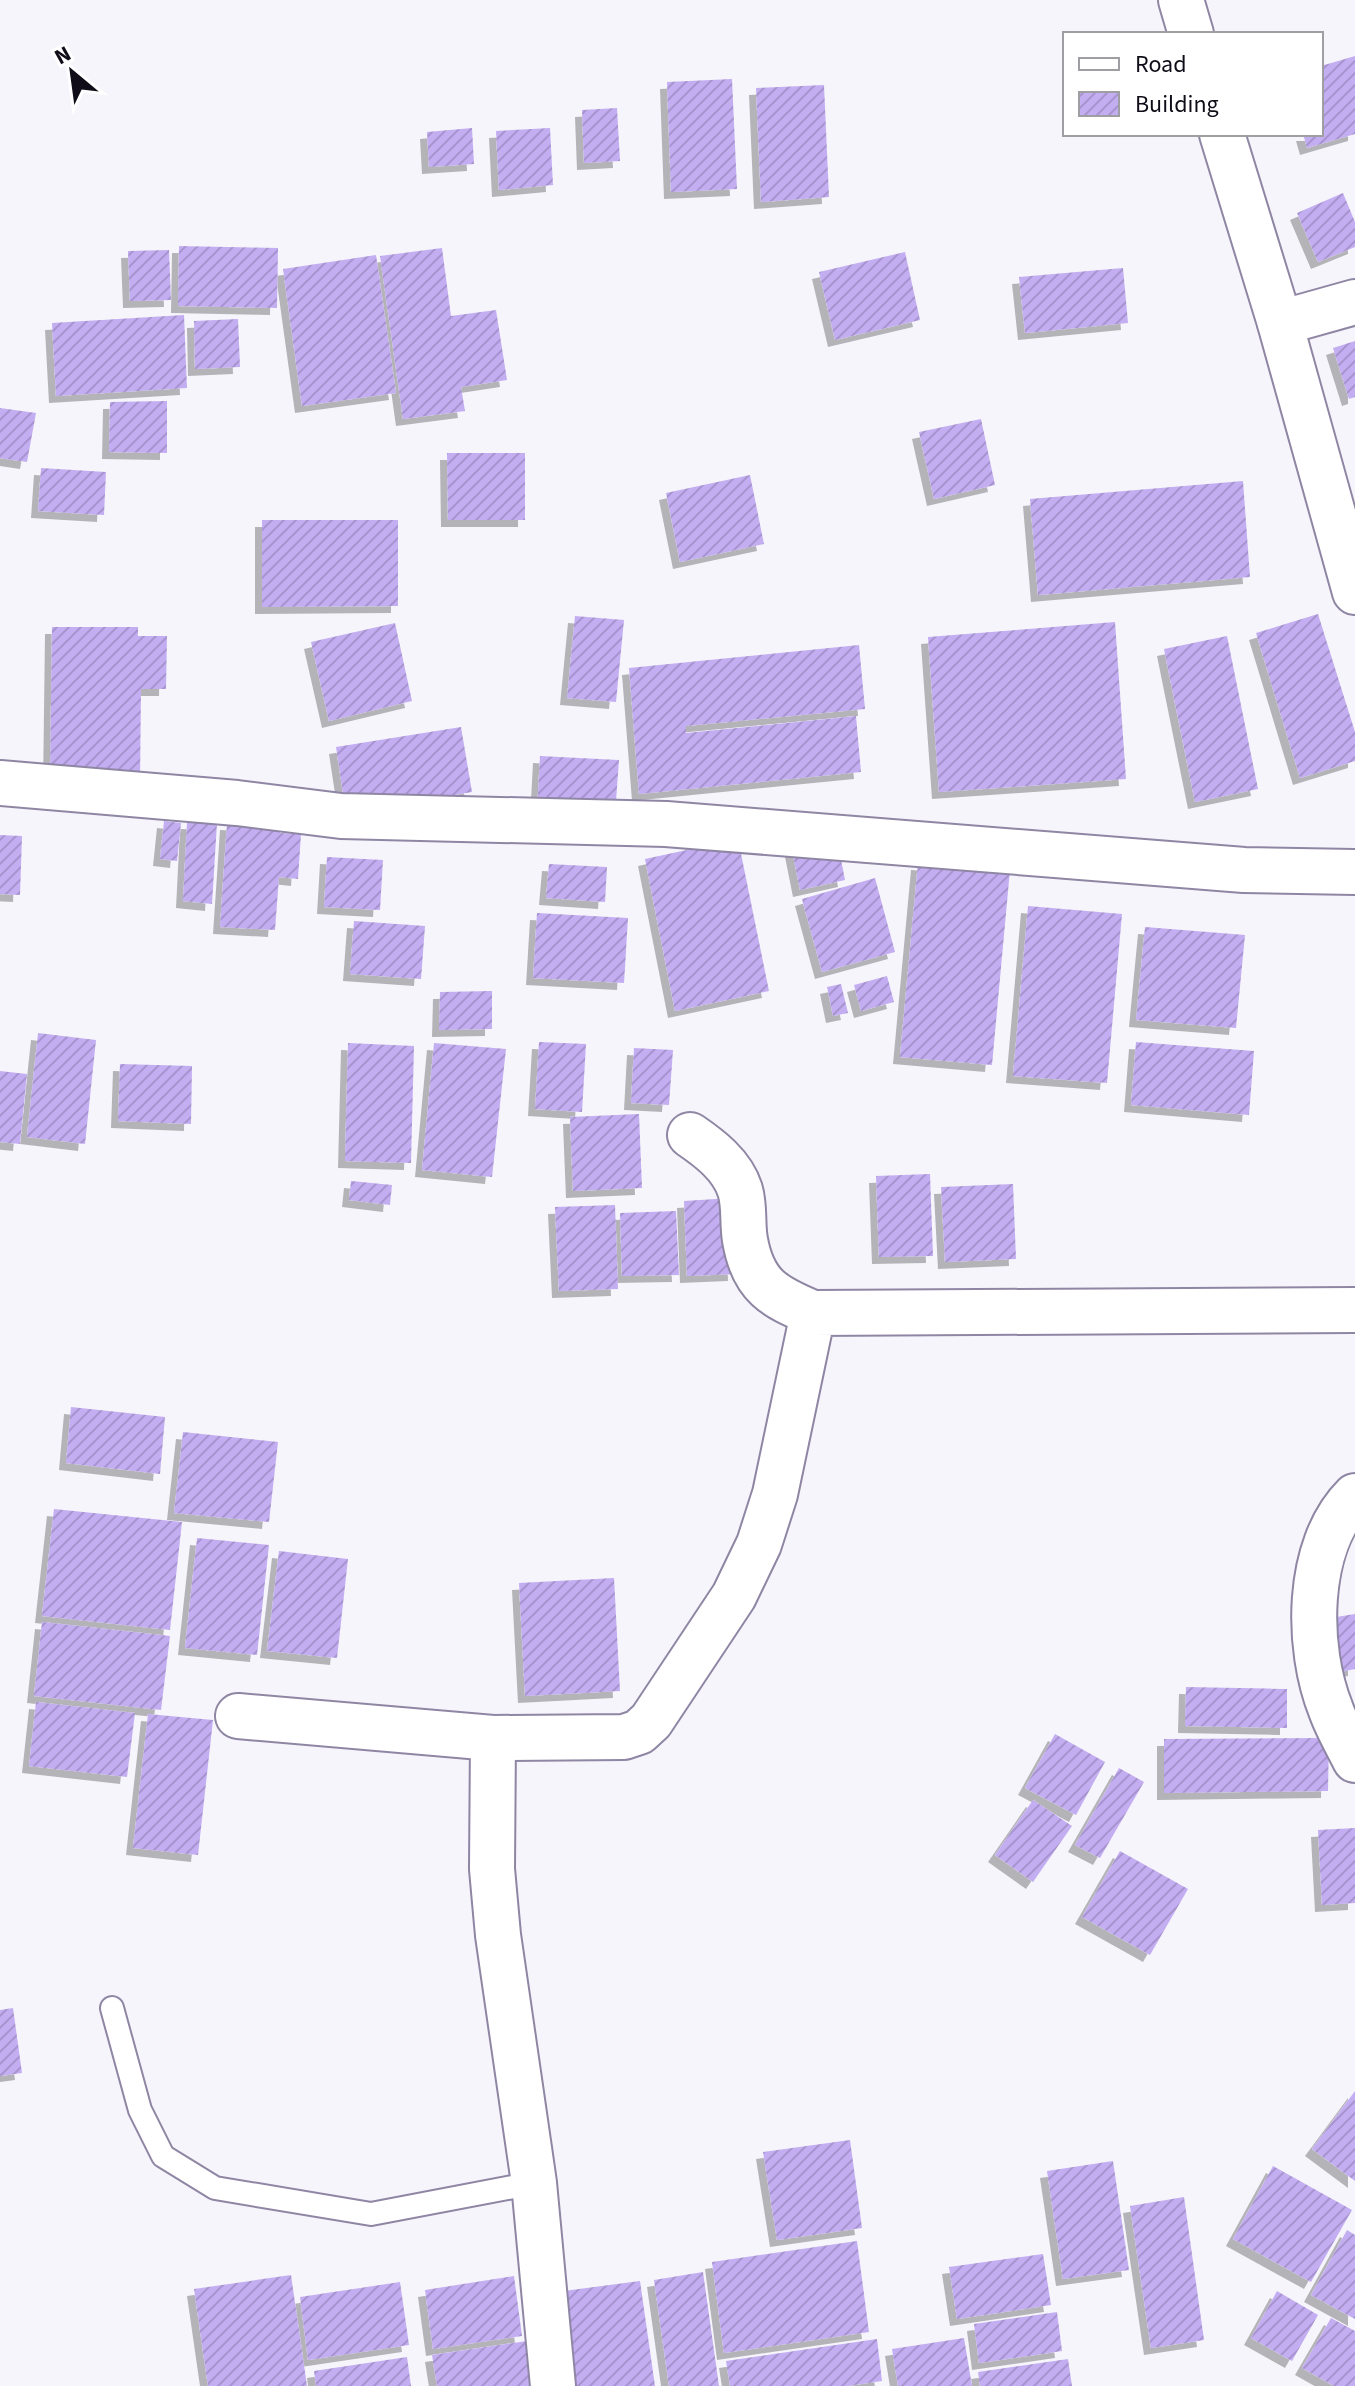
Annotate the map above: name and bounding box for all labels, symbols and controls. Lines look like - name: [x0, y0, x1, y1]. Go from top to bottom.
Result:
- north arrow: [32, 32, 112, 112]
- legend: [1063, 32, 1323, 136]
- text: N: [49, 38, 77, 73]
- text: Road: [1135, 47, 1187, 82]
- text: Building: [1135, 87, 1219, 122]

